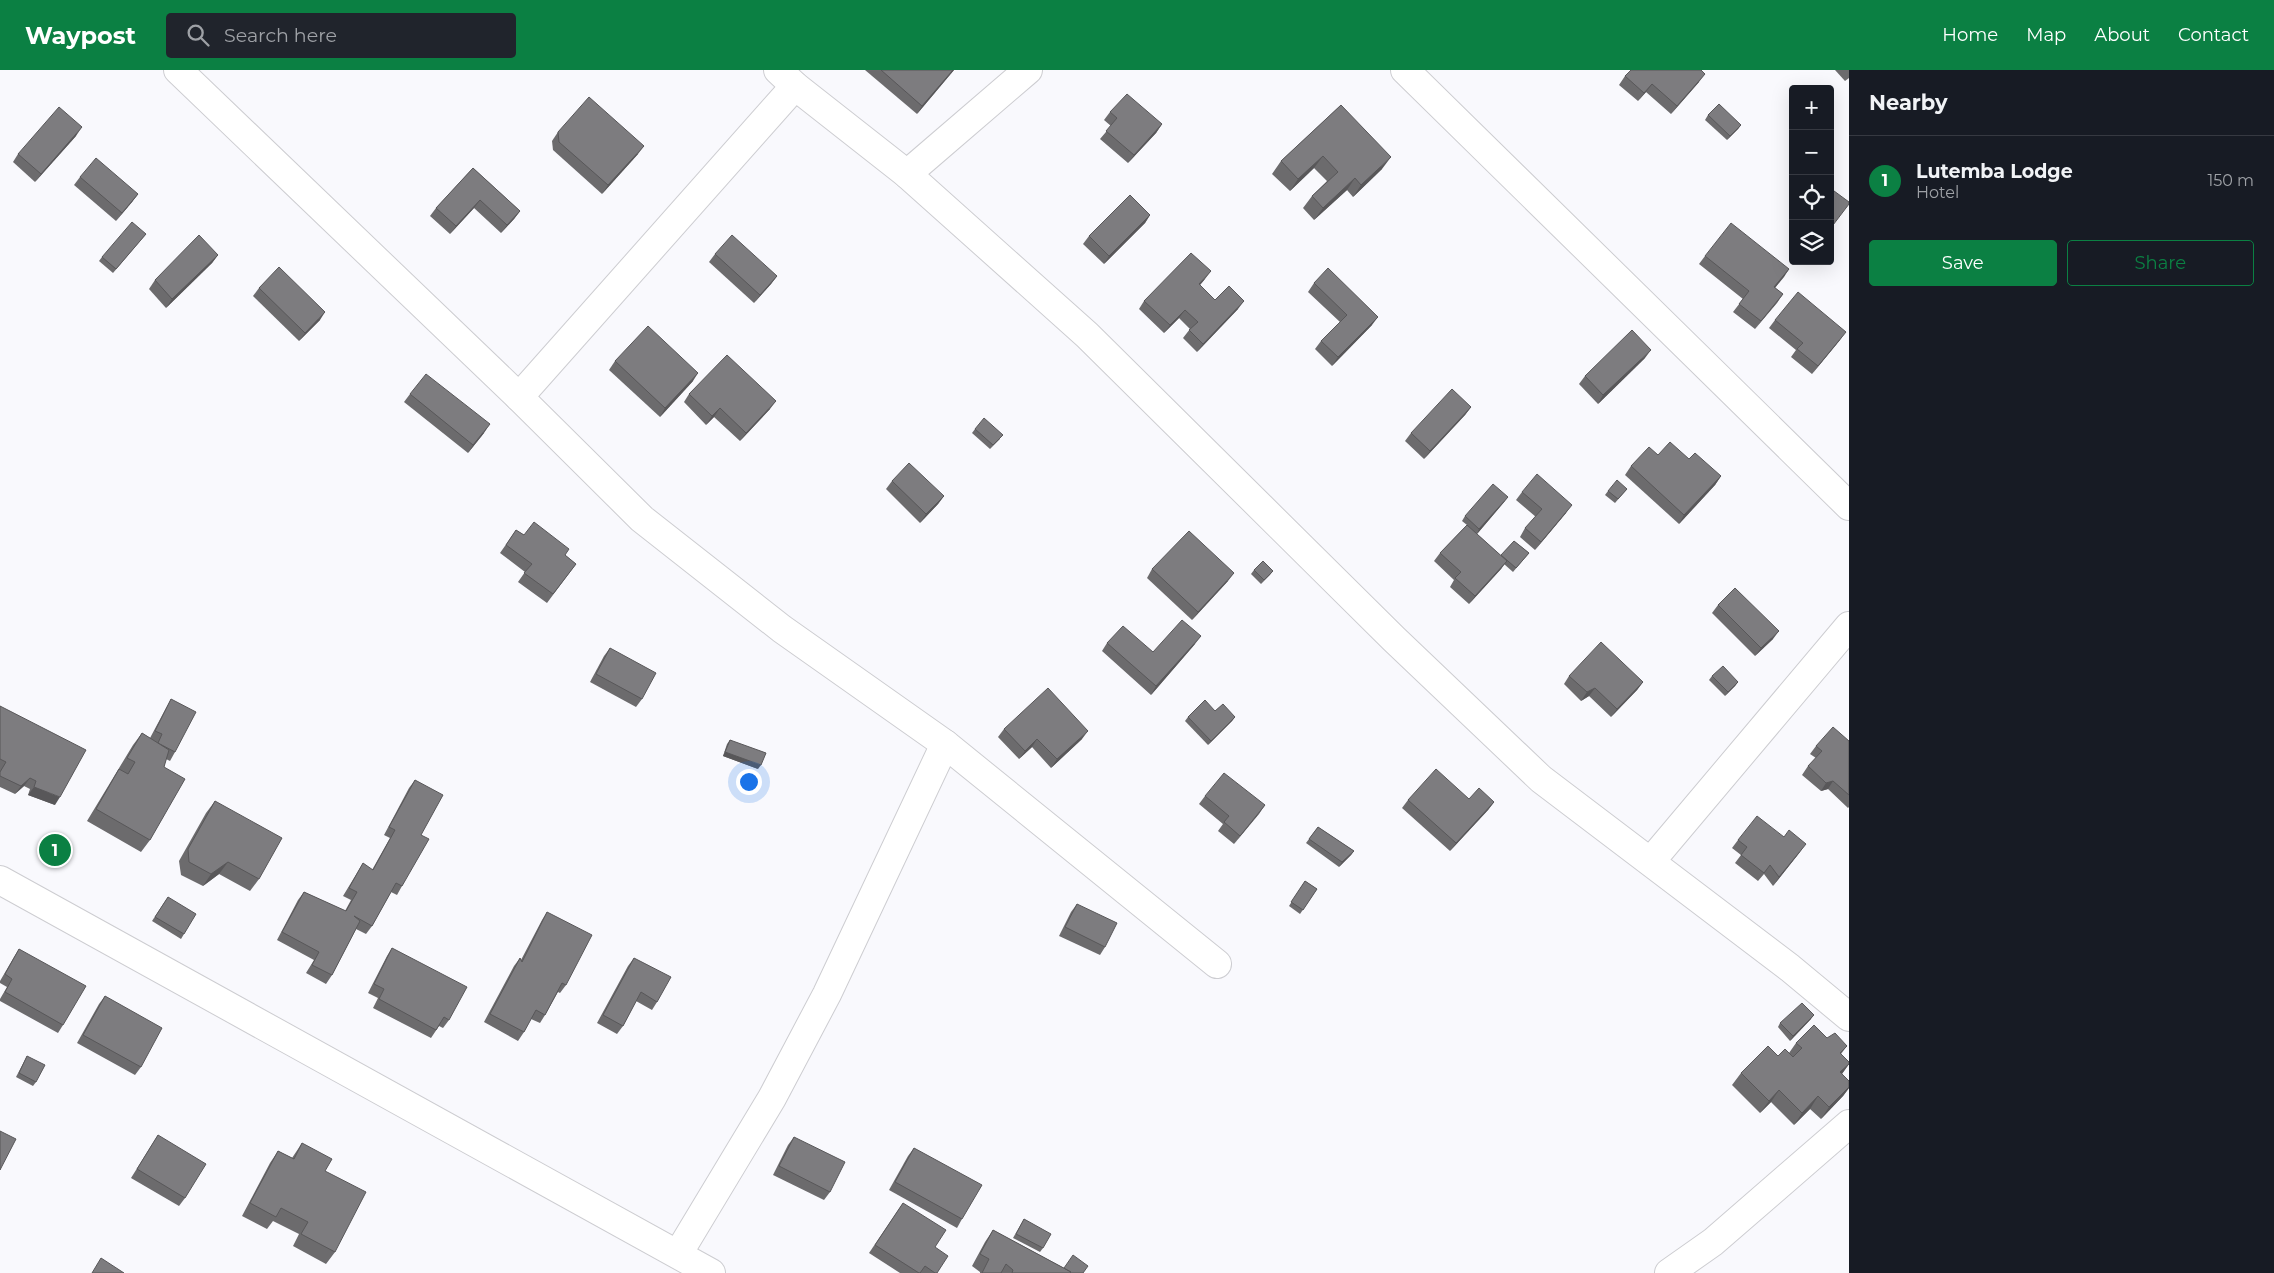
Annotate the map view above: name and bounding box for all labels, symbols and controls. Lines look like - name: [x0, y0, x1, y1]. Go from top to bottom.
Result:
- search box: [166, 13, 516, 58]
- text: Waypost: [25, 21, 136, 50]
- icon: search: [184, 21, 212, 49]
- text: Search here: [224, 24, 337, 47]
- text: Home: [1942, 24, 1998, 46]
- text: Map: [2026, 24, 2066, 46]
- text: About: [2094, 24, 2150, 46]
- text: Contact: [2178, 24, 2249, 46]
- map controls: [1789, 85, 1834, 265]
- button: +: [1789, 85, 1834, 130]
- text: Nearby: [1869, 90, 1948, 115]
- button: −: [1789, 130, 1834, 175]
- text: Lutemba Lodge: [1916, 160, 2073, 183]
- text: 1: [1882, 171, 1888, 190]
- text: 150 m: [2207, 171, 2254, 190]
- button: locate: [1789, 175, 1834, 220]
- text: Hotel: [1916, 183, 1959, 202]
- button: layers: [1789, 220, 1834, 265]
- button: Save: [1869, 240, 2057, 286]
- button: Share: [2067, 240, 2254, 286]
- your location: [736, 769, 762, 795]
- pin: 1: [39, 831, 71, 869]

